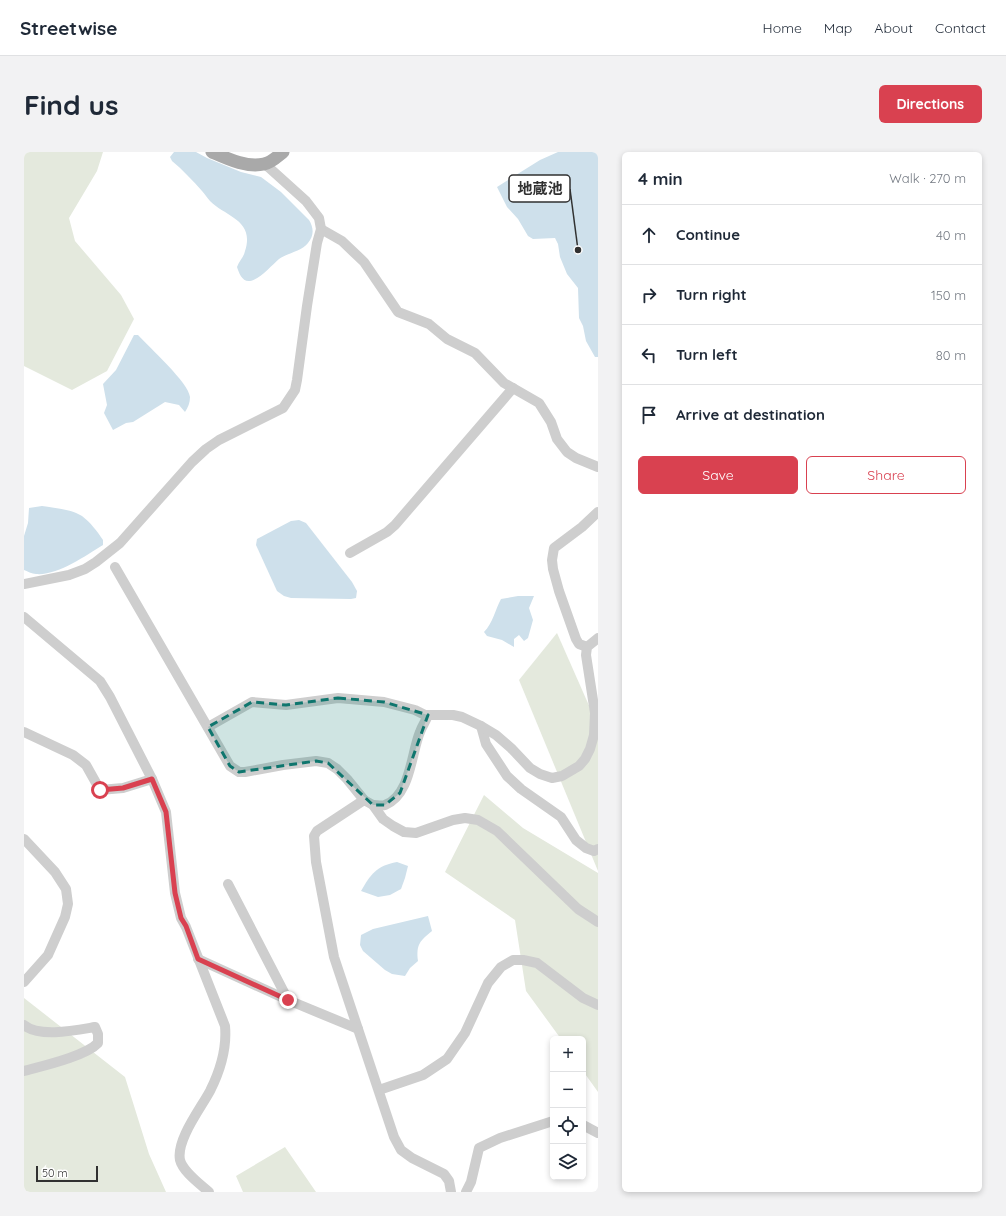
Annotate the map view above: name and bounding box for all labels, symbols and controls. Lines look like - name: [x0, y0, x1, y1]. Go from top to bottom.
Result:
- text: Streetwise: [20, 16, 117, 40]
- text: Home: [763, 19, 802, 37]
- text: Map: [824, 19, 852, 37]
- text: About: [874, 19, 913, 37]
- text: Contact: [935, 19, 986, 37]
- button: Directions: [879, 85, 982, 123]
- text: Find us: [24, 87, 118, 122]
- text: 4 min: [638, 168, 683, 189]
- text: Walk · 270 m: [889, 170, 966, 186]
- callout: 地蔵池: [509, 175, 570, 202]
- text: 地蔵池: [517, 179, 563, 198]
- icon: ahead: [638, 224, 660, 246]
- text: Continue: [676, 225, 740, 244]
- text: 40 m: [936, 227, 966, 243]
- icon: right: [638, 284, 660, 306]
- text: Turn right: [676, 285, 747, 304]
- text: 150 m: [931, 287, 966, 303]
- icon: left: [638, 344, 660, 366]
- text: Turn left: [676, 345, 738, 364]
- text: 80 m: [936, 347, 966, 363]
- icon: arrive: [638, 404, 660, 426]
- text: Arrive at destination: [676, 405, 825, 424]
- button: Save: [638, 456, 798, 494]
- button: Share: [806, 456, 966, 494]
- route start: [91, 781, 109, 799]
- route end: [279, 991, 297, 1009]
- map controls: [550, 1036, 586, 1180]
- button: +: [550, 1036, 586, 1072]
- button: −: [550, 1072, 586, 1108]
- button: locate: [550, 1108, 586, 1144]
- button: layers: [550, 1144, 586, 1180]
- scale bar: [36, 1164, 98, 1183]
- text: 50 m: [42, 1166, 68, 1180]

